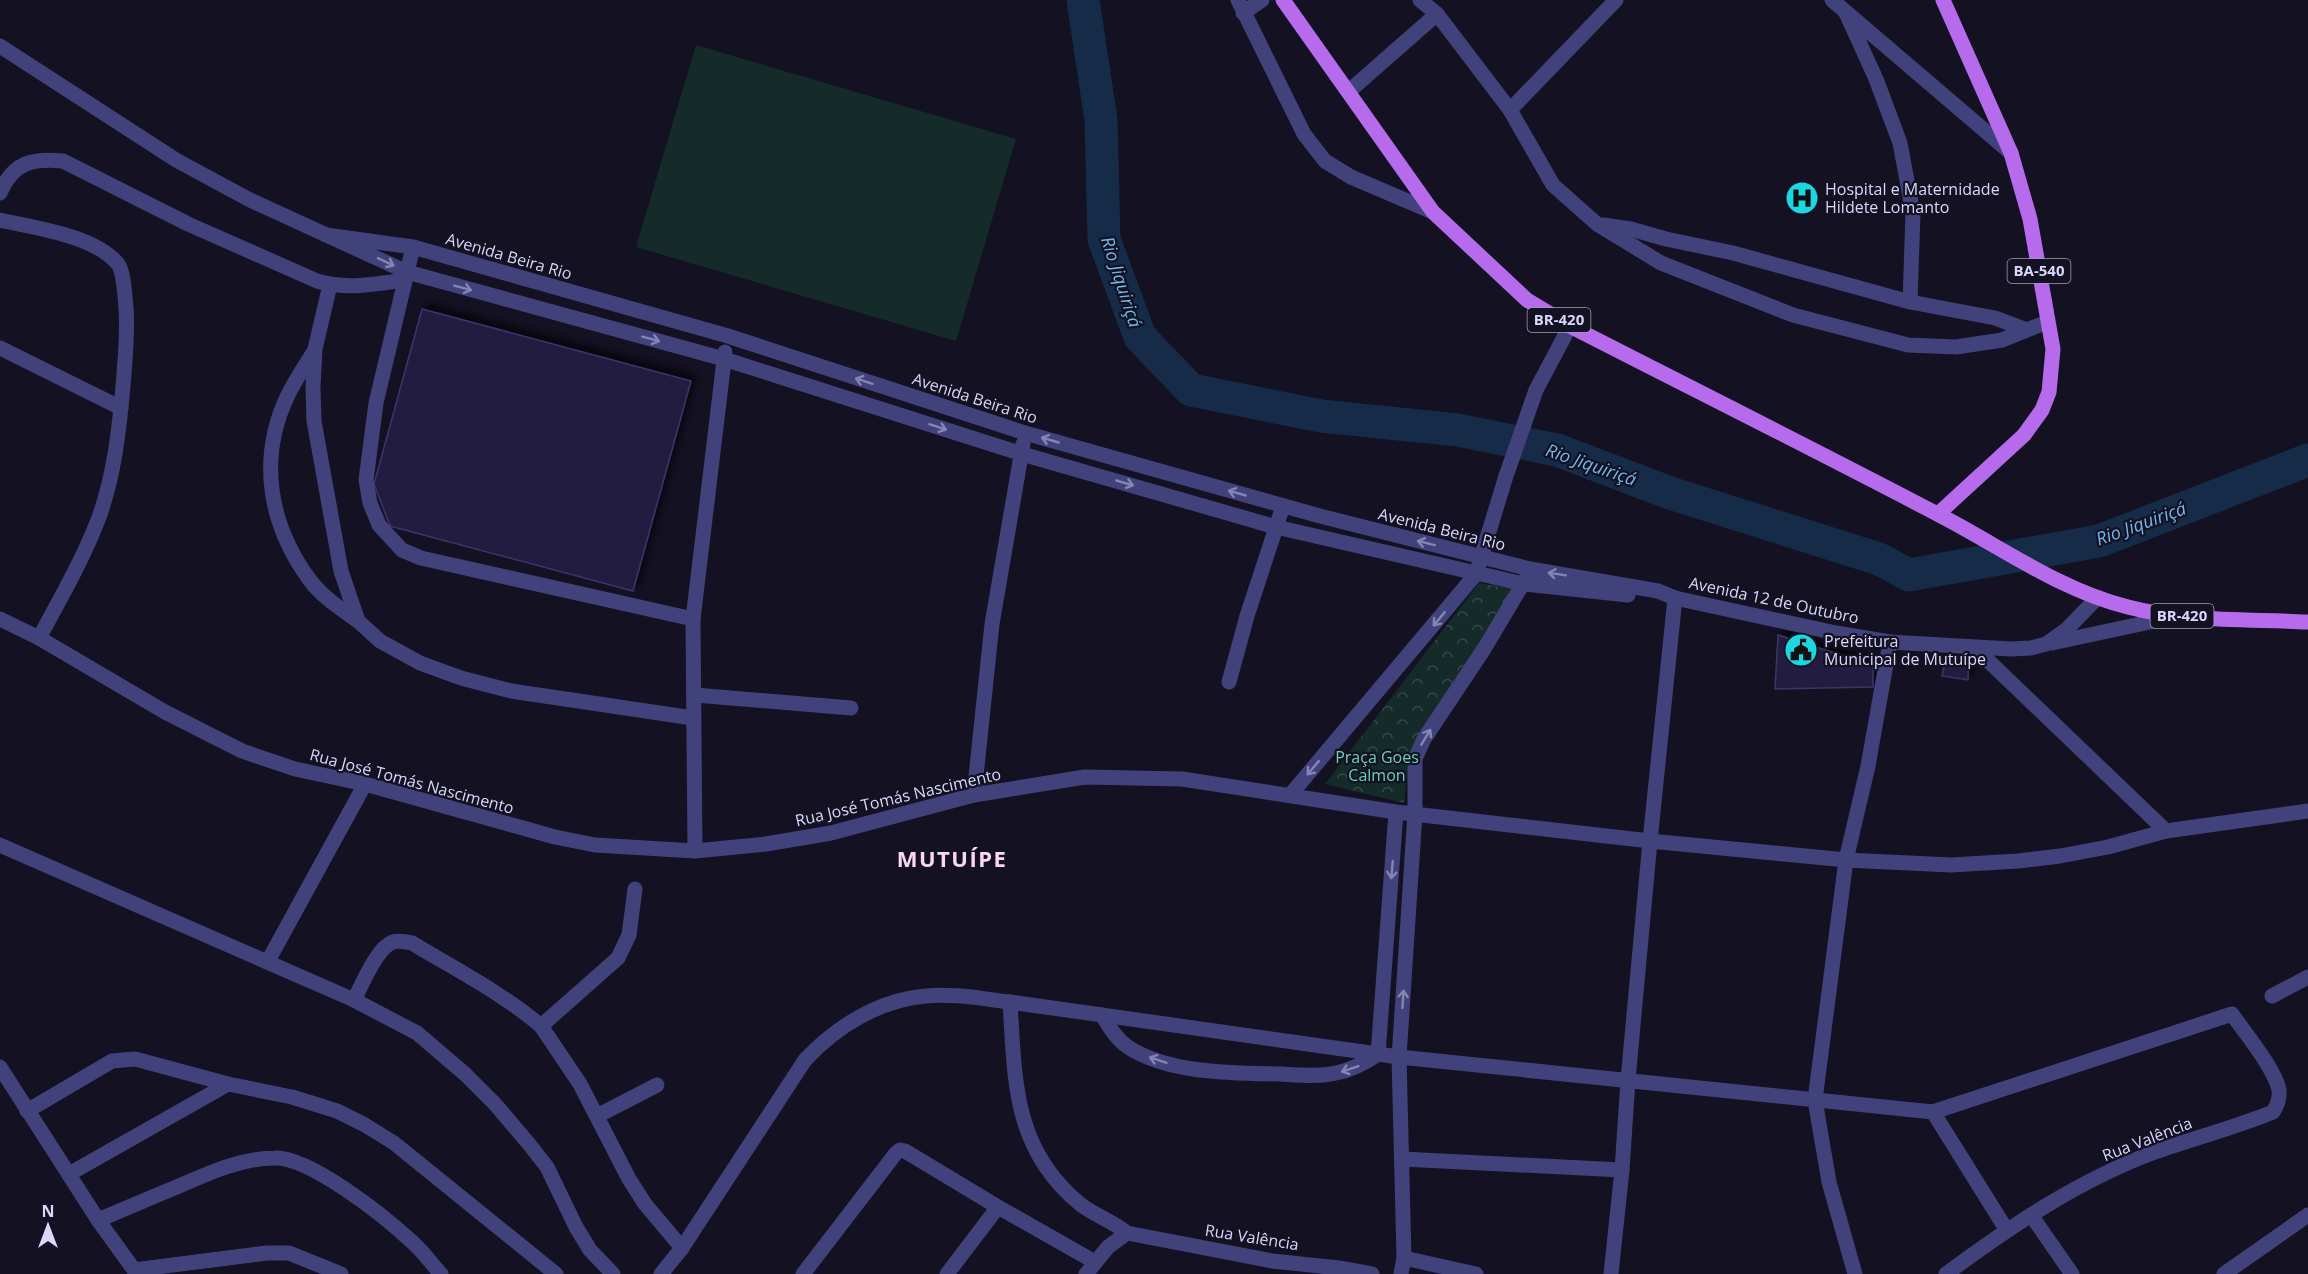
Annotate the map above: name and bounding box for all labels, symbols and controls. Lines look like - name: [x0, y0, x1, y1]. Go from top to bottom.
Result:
- place label: Hospital e Maternidade Hildete Lomanto: [1825, 178, 2000, 218]
- hospital icon: Hospital e Maternidade Hildete Lomanto: [1784, 180, 1820, 216]
- street label: Avenida Beira Rio: [443, 227, 575, 285]
- water label: Rio Jiquiriçá: [1096, 233, 1148, 330]
- one-way arrow: [376, 257, 394, 269]
- road number: BA-540: [2008, 259, 2070, 283]
- one-way arrow: [453, 282, 472, 294]
- road number: BR-420: [1528, 308, 1590, 332]
- one-way arrow: [641, 334, 660, 345]
- street label: Avenida Beira Rio: [910, 367, 1040, 429]
- one-way arrow: [855, 375, 874, 386]
- one-way arrow: [928, 422, 947, 433]
- one-way arrow: [1041, 434, 1060, 445]
- water label: Rio Jiquiriçá: [1543, 437, 1640, 491]
- one-way arrow: [1115, 478, 1134, 490]
- one-way arrow: [1228, 487, 1247, 498]
- water label: Rio Jiquiriçá: [2092, 496, 2189, 550]
- street label: Avenida Beira Rio: [1376, 503, 1508, 555]
- one-way arrow: [1417, 537, 1436, 549]
- one-way arrow: [1547, 568, 1567, 579]
- street label: Avenida 12 de Outubro: [1687, 571, 1861, 629]
- road number: BR-420: [2150, 604, 2214, 628]
- one-way arrow: [1432, 611, 1445, 627]
- place label: Prefeitura Municipal de Mutuípe: [1824, 630, 1986, 670]
- public building icon: Prefeitura Municipal de Mutuípe: [1783, 632, 1819, 668]
- one-way arrow: [1421, 729, 1433, 746]
- street label: Rua José Tomás Nascimento: [307, 743, 517, 819]
- park label: Praça Goes Calmon: [1335, 746, 1419, 786]
- one-way arrow: [1306, 760, 1320, 775]
- street label: Rua José Tomás Nascimento: [793, 763, 1003, 831]
- district label: MUTUÍPE: [897, 843, 1007, 873]
- one-way arrow: [1386, 860, 1397, 880]
- one-way arrow: [1398, 989, 1409, 1009]
- one-way arrow: [1149, 1053, 1168, 1064]
- one-way arrow: [1341, 1064, 1360, 1075]
- street label: Rua Valência: [2099, 1112, 2195, 1166]
- north arrow: [18, 1196, 78, 1256]
- text: N: [41, 1200, 55, 1222]
- street label: Rua Valência: [1204, 1219, 1300, 1255]

